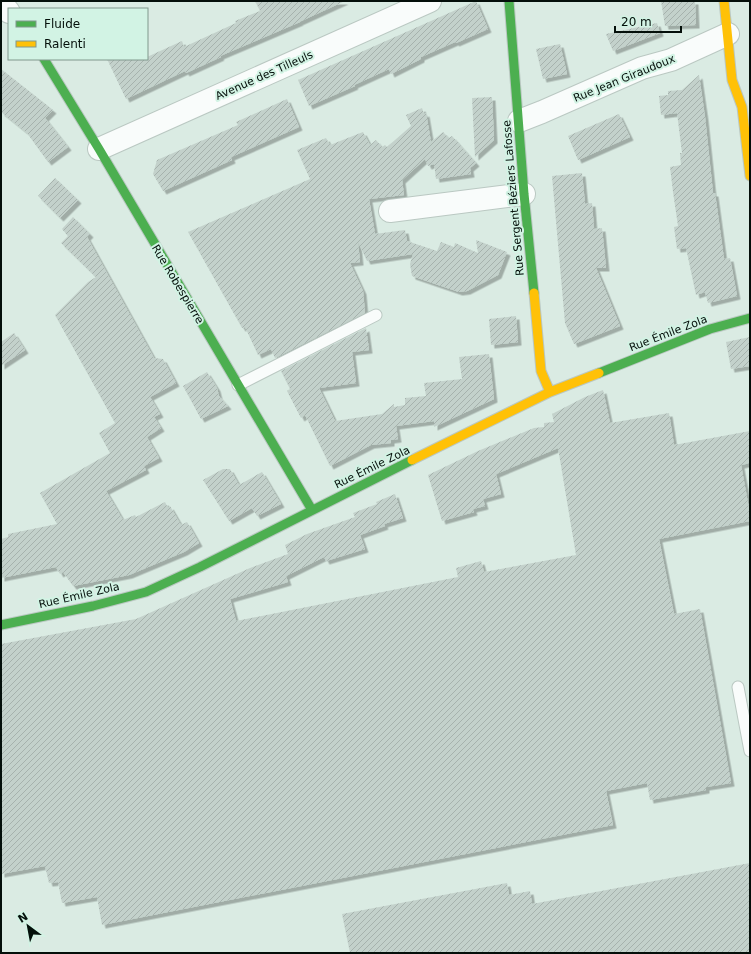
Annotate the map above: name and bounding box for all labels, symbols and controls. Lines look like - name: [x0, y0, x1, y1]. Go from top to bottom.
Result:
- legend: [8, 8, 148, 60]
- scale bar: [615, 8, 681, 34]
- text: 20 m: [621, 15, 652, 29]
- text: Fluide: [44, 17, 80, 31]
- text: Ralenti: [44, 37, 86, 51]
- street label: Avenue des Tilleuls: [213, 48, 315, 103]
- street label: Rue Jean Giraudoux: [571, 52, 677, 105]
- street label: Rue Sergent Béziers Lafosse: [500, 119, 527, 276]
- street label: Rue Robespierre: [149, 242, 206, 326]
- street label: Rue Émile Zola: [627, 313, 709, 354]
- street label: Rue Émile Zola: [332, 444, 412, 491]
- street label: Rue Émile Zola: [37, 580, 121, 611]
- north arrow: [8, 906, 48, 946]
- text: N: [16, 910, 30, 926]

